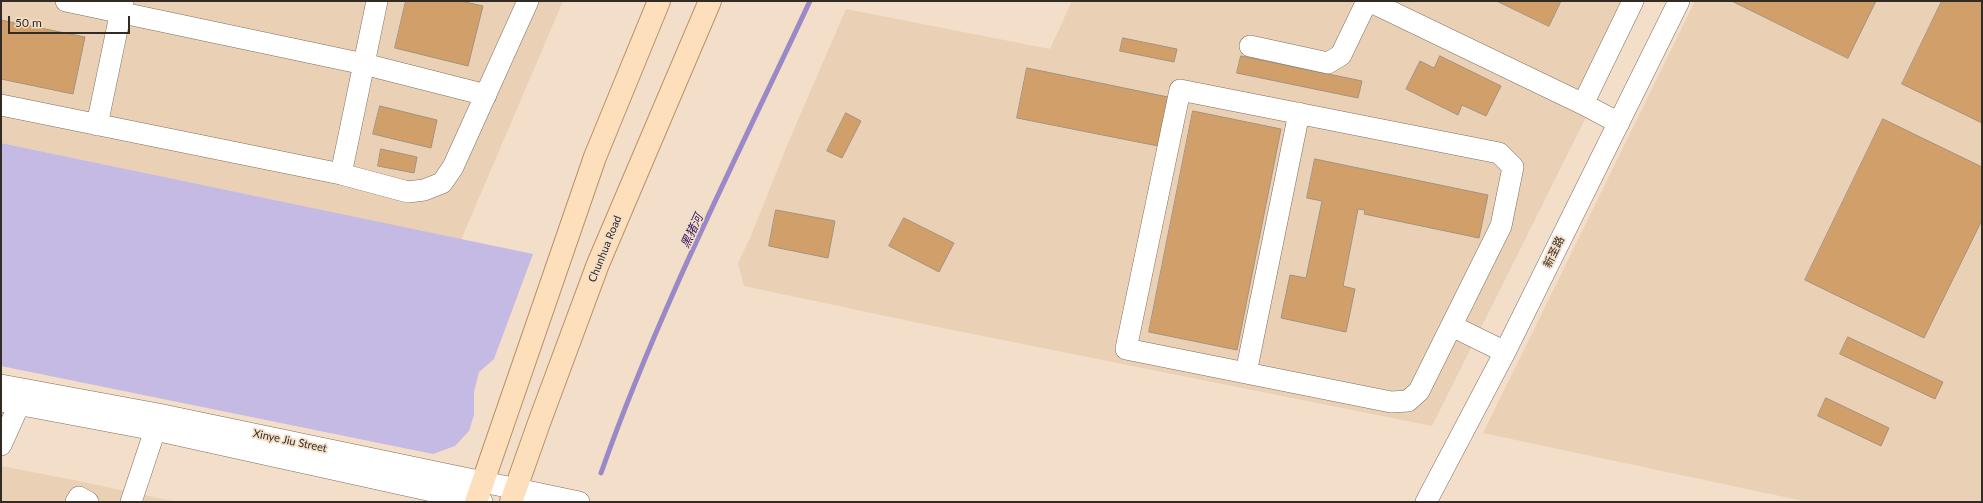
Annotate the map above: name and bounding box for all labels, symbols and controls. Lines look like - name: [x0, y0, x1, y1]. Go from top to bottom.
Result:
- scale bar: [10, 8, 132, 34]
- text: 50 m: [15, 15, 42, 30]
- water label: 黑猪河: [678, 212, 706, 250]
- street label: Chunhua Road: [586, 214, 624, 284]
- street label: 新圣路: [1541, 234, 1567, 270]
- street label: Xinye Jiu Street: [252, 427, 328, 455]

